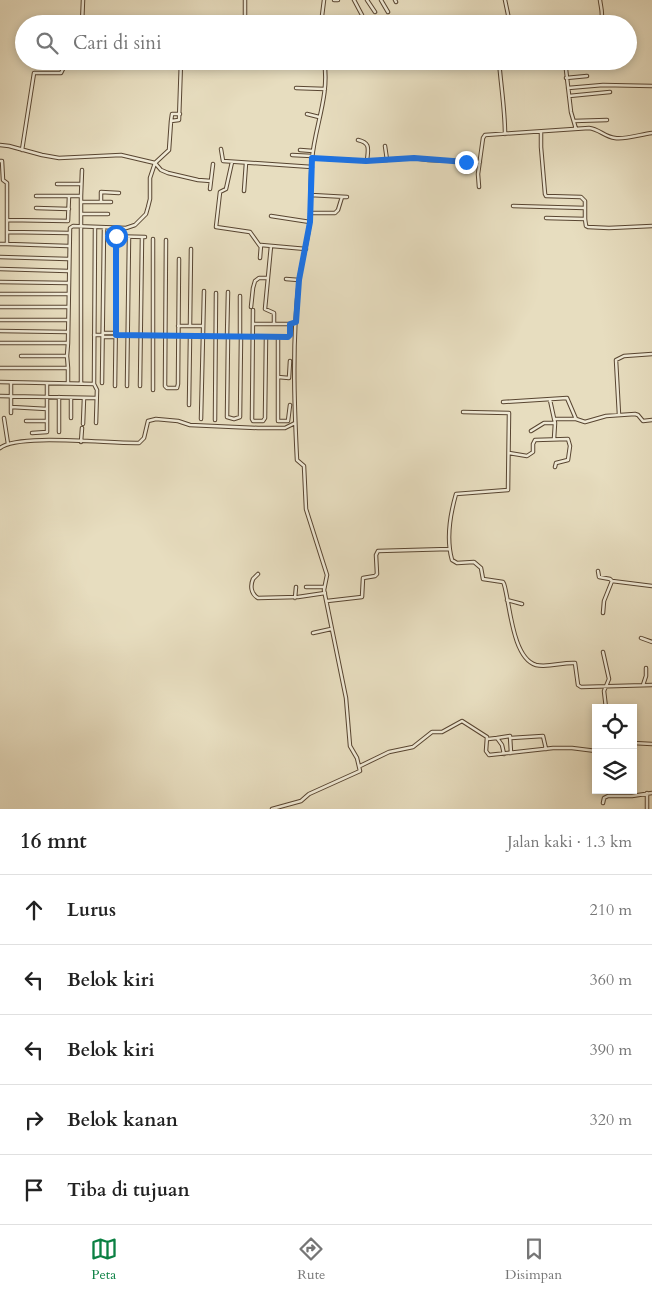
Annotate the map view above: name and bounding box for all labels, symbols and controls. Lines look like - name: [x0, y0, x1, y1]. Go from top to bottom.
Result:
- search box: [15, 15, 637, 70]
- icon: search: [33, 29, 61, 57]
- text: Cari di sini: [73, 30, 162, 56]
- route end: [455, 151, 478, 174]
- route start: [105, 225, 128, 248]
- map controls: [592, 704, 637, 794]
- button: locate: [592, 704, 637, 749]
- button: layers: [592, 749, 637, 794]
- text: 16 mnt: [20, 827, 87, 856]
- text: Jalan kaki · 1.3 km: [507, 831, 632, 853]
- icon: ahead: [20, 896, 48, 924]
- text: Lurus: [67, 897, 116, 923]
- text: 210 m: [590, 899, 632, 921]
- icon: left: [20, 966, 48, 994]
- text: Belok kiri: [67, 967, 154, 993]
- text: 360 m: [590, 969, 632, 991]
- icon: left: [20, 1036, 48, 1064]
- text: Belok kiri: [67, 1037, 154, 1063]
- text: 390 m: [590, 1039, 632, 1061]
- icon: right: [20, 1106, 48, 1134]
- text: Belok kanan: [67, 1107, 178, 1133]
- text: 320 m: [590, 1109, 632, 1131]
- icon: arrive: [20, 1176, 48, 1204]
- text: Tiba di tujuan: [67, 1177, 190, 1203]
- tab: Peta: [90, 1235, 118, 1284]
- tab: Rute: [297, 1235, 325, 1284]
- tab: Disimpan: [505, 1235, 562, 1284]

